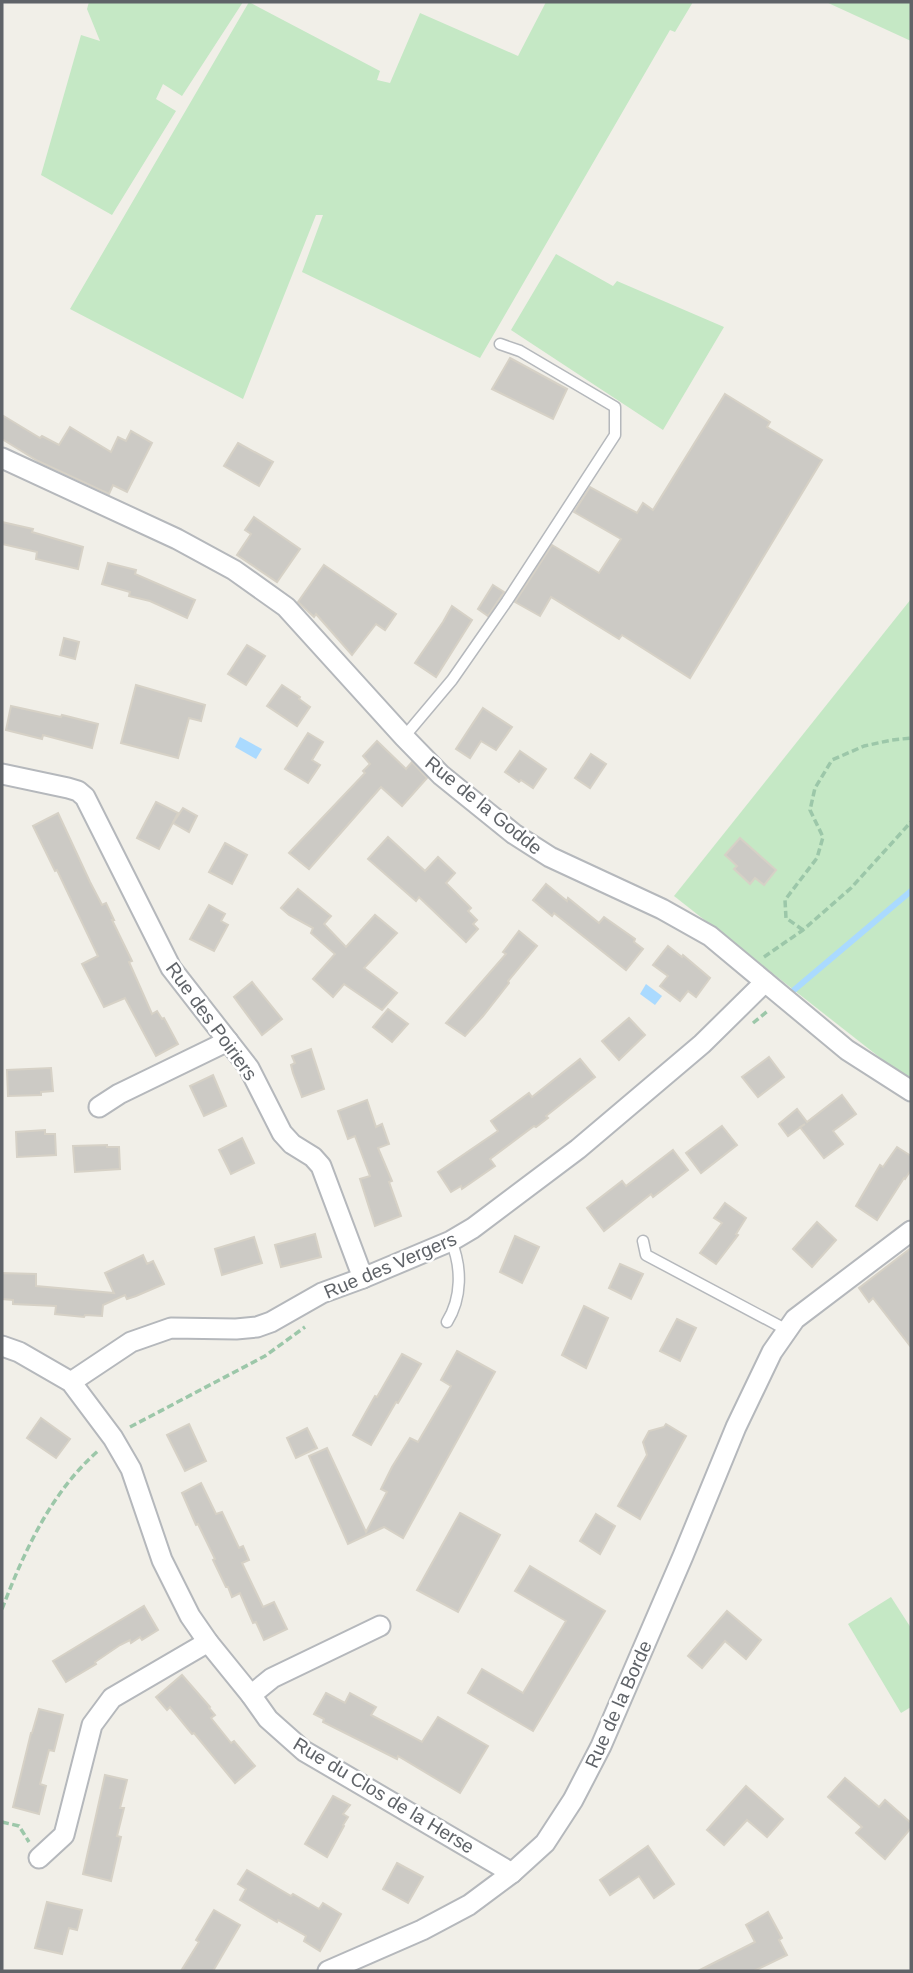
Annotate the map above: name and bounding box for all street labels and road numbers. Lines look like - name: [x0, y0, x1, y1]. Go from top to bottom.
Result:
- street label: Rue de la Godde: [421, 752, 546, 859]
- street label: Rue des Poiriers: [162, 958, 261, 1084]
- street label: Rue des Vergers: [321, 1228, 459, 1303]
- street label: Rue de la Borde: [581, 1637, 656, 1771]
- street label: Rue du Clos de la Herse: [290, 1733, 478, 1858]

